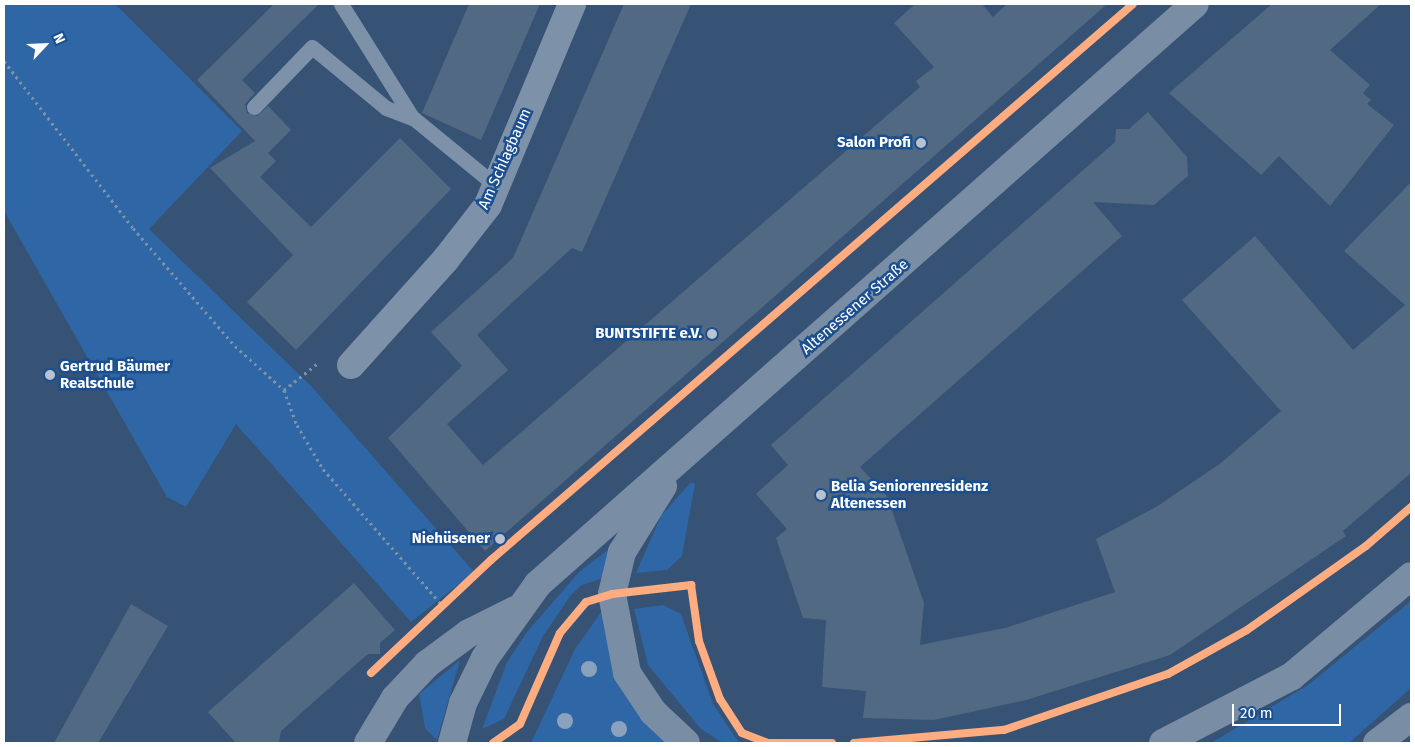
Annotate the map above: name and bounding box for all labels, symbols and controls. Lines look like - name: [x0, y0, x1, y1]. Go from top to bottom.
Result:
- north arrow: [20, 20, 70, 70]
- text: N: [49, 31, 69, 46]
- street label: Am Schlagbaum: [475, 106, 535, 212]
- place label: Salon Profi: [837, 134, 911, 152]
- marker: Salon Profi: [915, 137, 927, 149]
- street label: Altenessener Straße: [798, 256, 912, 358]
- place label: BUNTSTIFTE e.V.: [595, 325, 702, 343]
- marker: BUNTSTIFTE e.V.: [706, 328, 718, 340]
- place label: Gertrud Bäumer Realschule: [60, 357, 170, 392]
- marker: Gertrud Bäumer Realschule: [44, 369, 56, 381]
- place label: Belia Seniorenresidenz Altenessen: [831, 477, 988, 512]
- marker: Belia Seniorenresidenz Altenessen: [815, 489, 827, 501]
- place label: Niehüsener: [412, 530, 490, 548]
- marker: Niehüsener: [494, 533, 506, 545]
- scale bar: [1235, 694, 1344, 726]
- text: 20 m: [1240, 704, 1273, 722]

